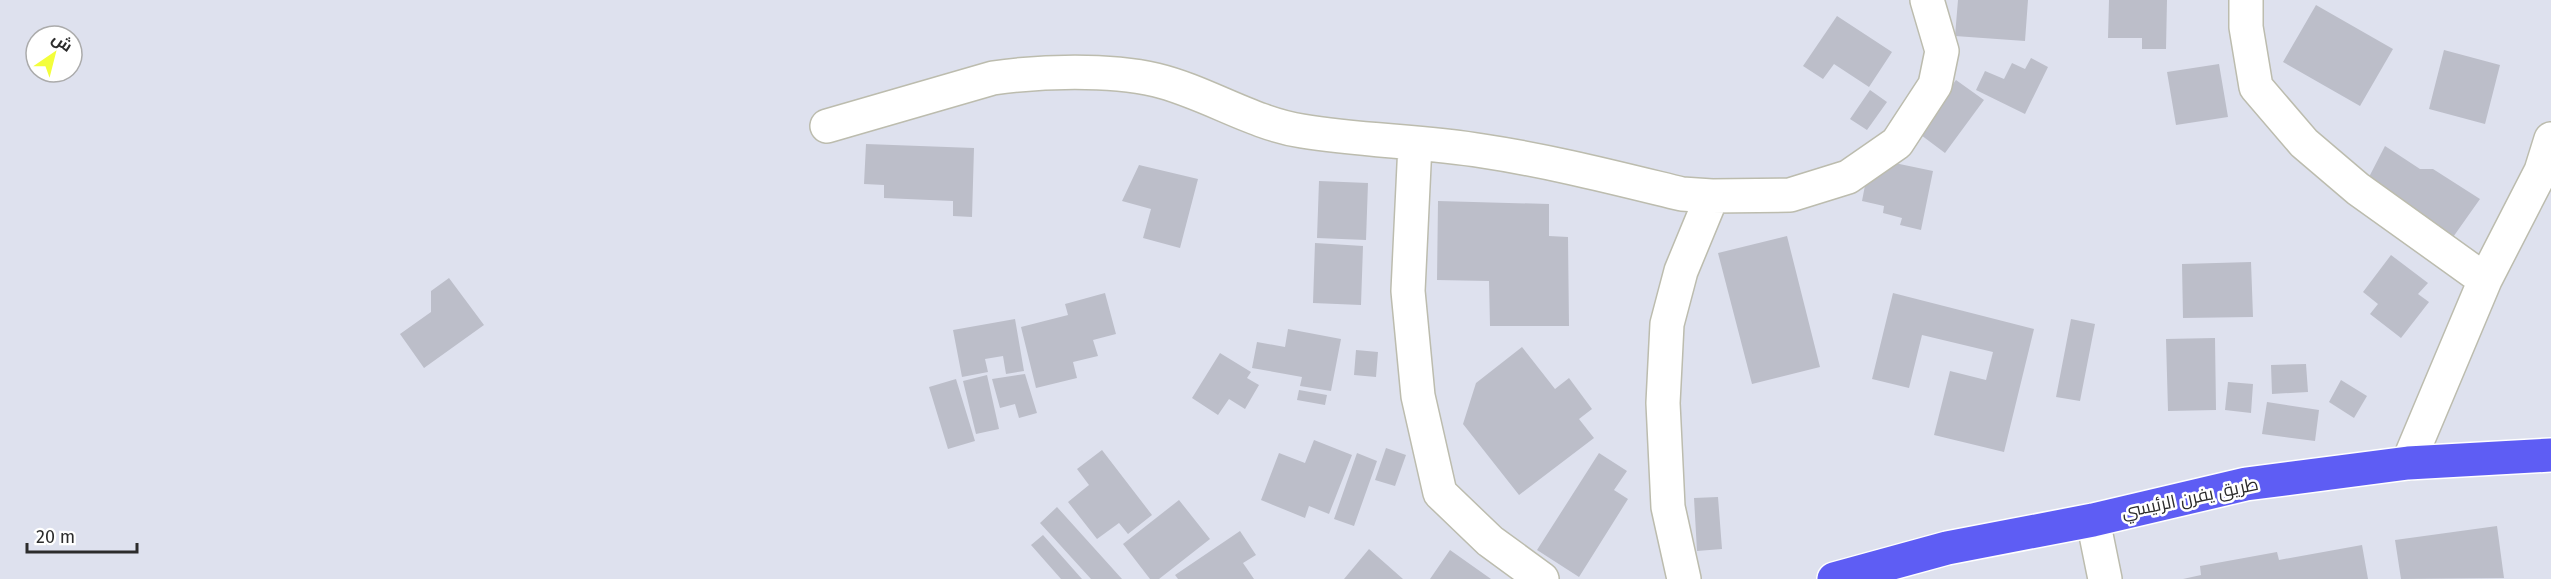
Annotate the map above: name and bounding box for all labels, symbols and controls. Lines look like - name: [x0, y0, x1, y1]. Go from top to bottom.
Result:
- north arrow: [24, 24, 84, 84]
- text: ش: [48, 28, 76, 56]
- street label: طريق يفرن الرئيسي: [2120, 473, 2261, 525]
- scale bar: [27, 516, 136, 554]
- text: 20 m: [36, 526, 75, 548]

